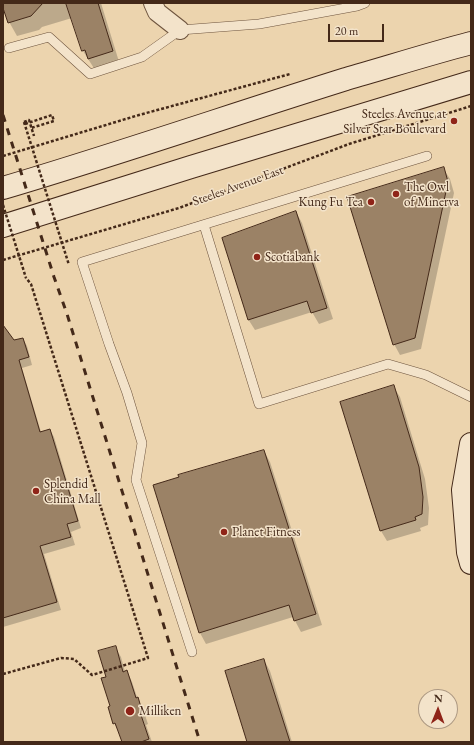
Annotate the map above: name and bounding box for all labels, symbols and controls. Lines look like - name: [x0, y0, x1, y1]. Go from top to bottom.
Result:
- scale bar: [330, 16, 386, 42]
- text: 20 m: [335, 23, 358, 39]
- place label: Steeles Avenue at Silver Star Boulevard: [343, 106, 446, 137]
- marker: Steeles Avenue at Silver Star Boulevard: [449, 116, 459, 126]
- street label: Steeles Avenue East: [190, 162, 286, 210]
- place label: The Owl of Minerva: [404, 179, 459, 210]
- marker: The Owl of Minerva: [391, 189, 401, 199]
- place label: Kung Fu Tea: [298, 194, 363, 210]
- marker: Kung Fu Tea: [366, 197, 376, 207]
- place label: Scotiabank: [265, 249, 320, 265]
- marker: Scotiabank: [252, 252, 262, 262]
- place label: Splendid China Mall: [44, 476, 101, 507]
- marker: Splendid China Mall: [31, 486, 41, 496]
- place label: Planet Fitness: [232, 524, 300, 540]
- marker: Planet Fitness: [219, 527, 229, 537]
- north arrow: [418, 689, 458, 729]
- text: N: [434, 691, 443, 705]
- place label: Milliken: [139, 703, 181, 719]
- marker: Milliken: [124, 705, 136, 717]

